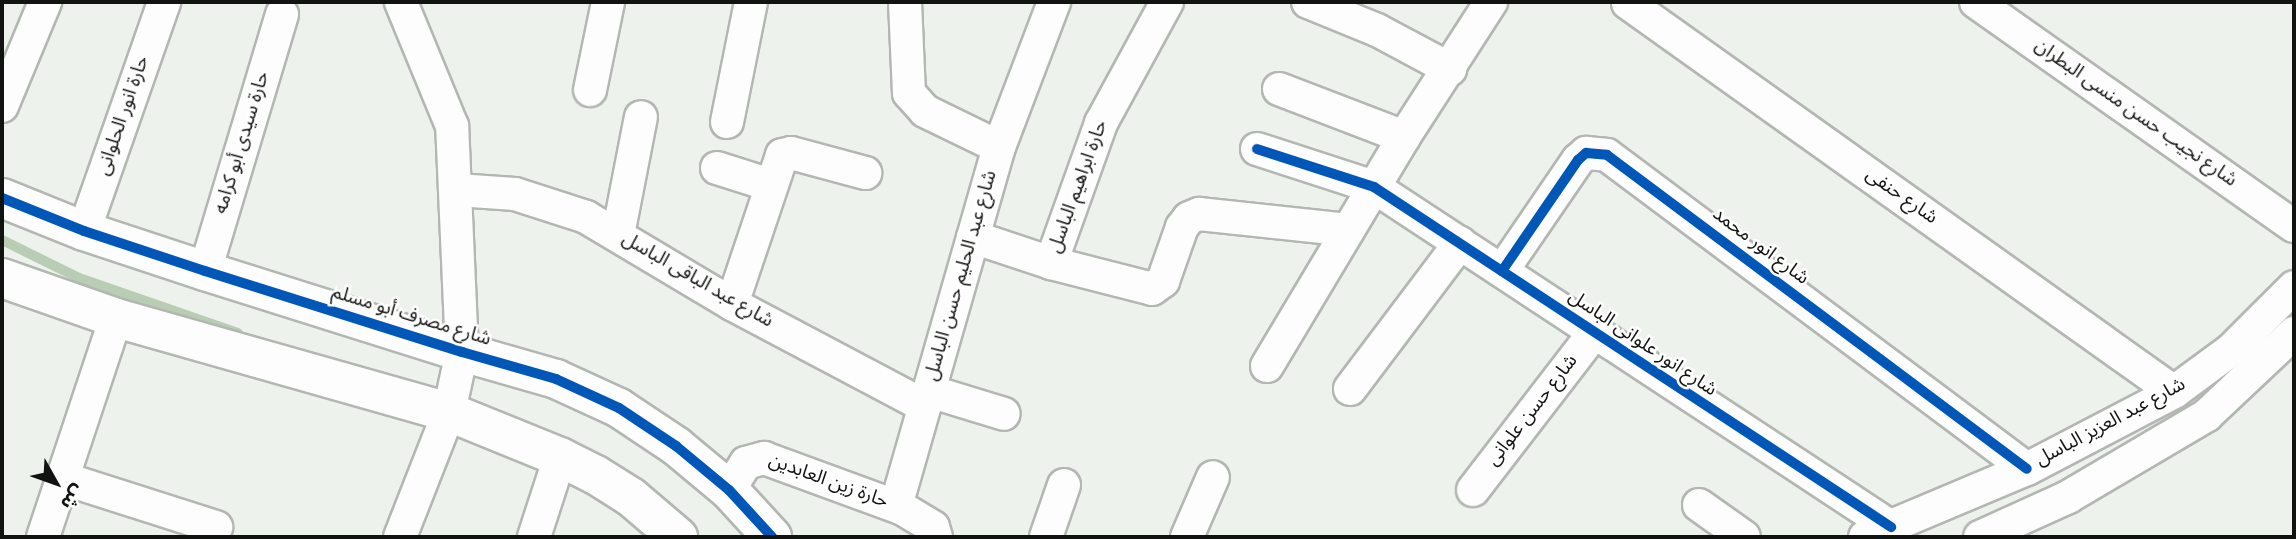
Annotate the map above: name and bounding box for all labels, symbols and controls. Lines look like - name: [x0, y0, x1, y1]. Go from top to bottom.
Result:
- street label: شارع نجيب حسن منسى البطران: [2029, 35, 2241, 193]
- street label: حارة انور الحلوانى: [93, 53, 155, 179]
- street label: حارة سيدى أبو كرامه: [211, 69, 275, 217]
- street label: حارة ابراهيم الباسل: [1044, 117, 1114, 257]
- street label: شارع حنفى: [1861, 164, 1941, 230]
- street label: شارع عبد الحليم حسن الباسل: [921, 168, 1003, 384]
- street label: شارع انور محمد: [1707, 203, 1813, 291]
- street label: شارع عبد الباقى الباسل: [617, 228, 777, 334]
- street label: شارع مصرف أبو مسلم: [329, 282, 493, 352]
- street label: شارع انور علوانى الباسل: [1563, 286, 1721, 402]
- street label: شارع حسن علوانى: [1482, 351, 1584, 471]
- street label: شارع عبد العزيز الباسل: [2032, 374, 2190, 472]
- north arrow: [21, 448, 91, 518]
- street label: حارة زين العابدين: [765, 450, 891, 514]
- text: ش: [55, 479, 90, 514]

